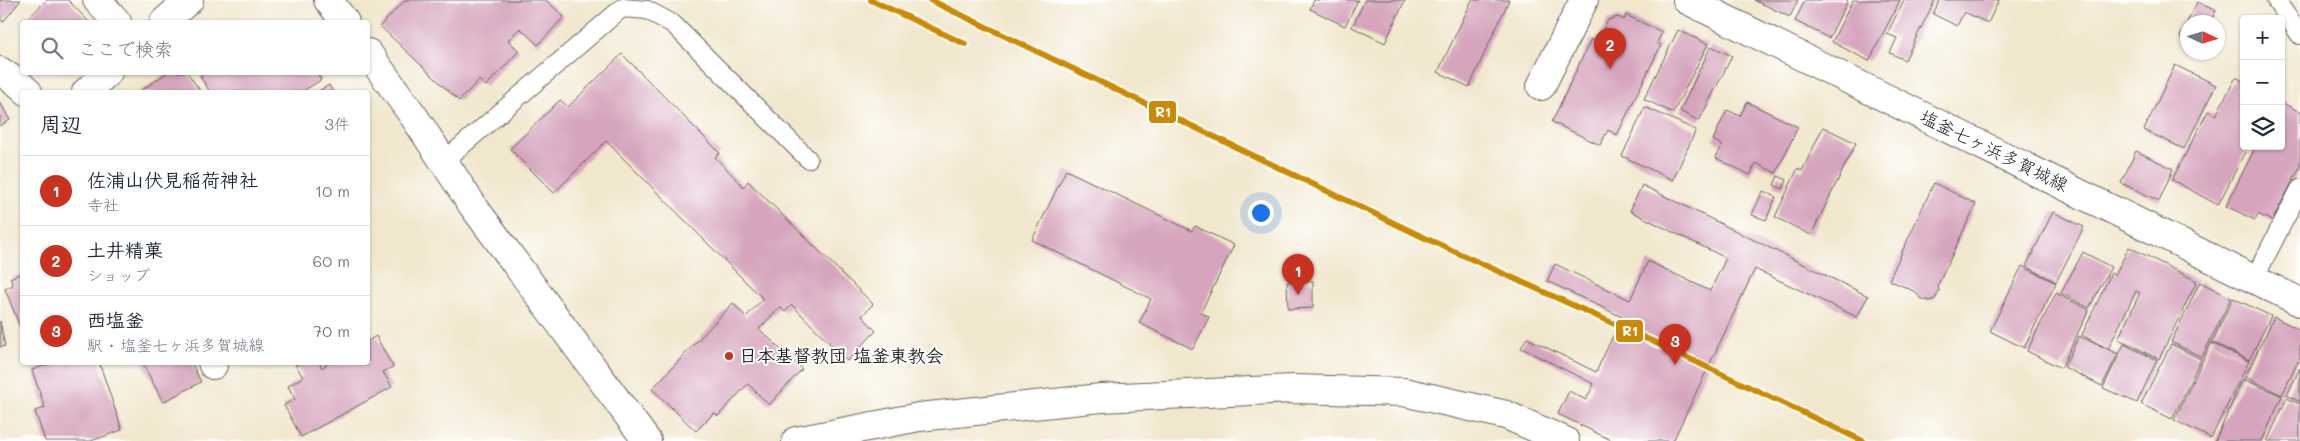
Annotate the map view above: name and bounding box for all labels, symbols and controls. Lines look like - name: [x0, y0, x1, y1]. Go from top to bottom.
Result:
- north arrow: [2180, 15, 2225, 60]
- map controls: [2240, 15, 2285, 150]
- button: +: [2240, 15, 2285, 60]
- search box: [20, 20, 370, 75]
- pin: 2: [1594, 28, 1626, 69]
- icon: search: [38, 34, 66, 62]
- text: ここで検索: [78, 36, 173, 61]
- button: −: [2240, 60, 2285, 105]
- line badge: R1: [1148, 100, 1177, 124]
- text: R1: [1155, 102, 1171, 121]
- street label: 塩釜七ヶ浜多賀城線: [1916, 104, 2073, 196]
- button: layers: [2240, 105, 2285, 150]
- text: 周辺: [40, 110, 82, 137]
- text: 3件: [325, 113, 350, 134]
- text: 佐浦山伏見稲荷神社: [87, 167, 258, 192]
- text: 1: [52, 180, 60, 201]
- text: 10 m: [315, 180, 350, 201]
- text: 寺社: [87, 194, 119, 215]
- your location: [1248, 200, 1274, 226]
- text: 土井精菓: [87, 237, 163, 262]
- text: 2: [52, 250, 60, 271]
- text: 60 m: [313, 250, 350, 271]
- pin: 1: [1282, 254, 1314, 295]
- text: ショップ: [87, 264, 150, 285]
- text: 西塩釜: [87, 307, 144, 332]
- line badge: R1: [1615, 319, 1644, 343]
- text: 3: [51, 320, 61, 341]
- text: 70 m: [313, 320, 350, 341]
- text: R1: [1622, 321, 1638, 340]
- pin: 3: [1659, 324, 1691, 365]
- text: 駅 · 塩釜七ヶ浜多賀城線: [87, 334, 264, 355]
- place label: 日本基督教団 塩釜東教会: [739, 343, 943, 367]
- marker: 日本基督教団 塩釜東教会: [723, 350, 735, 362]

